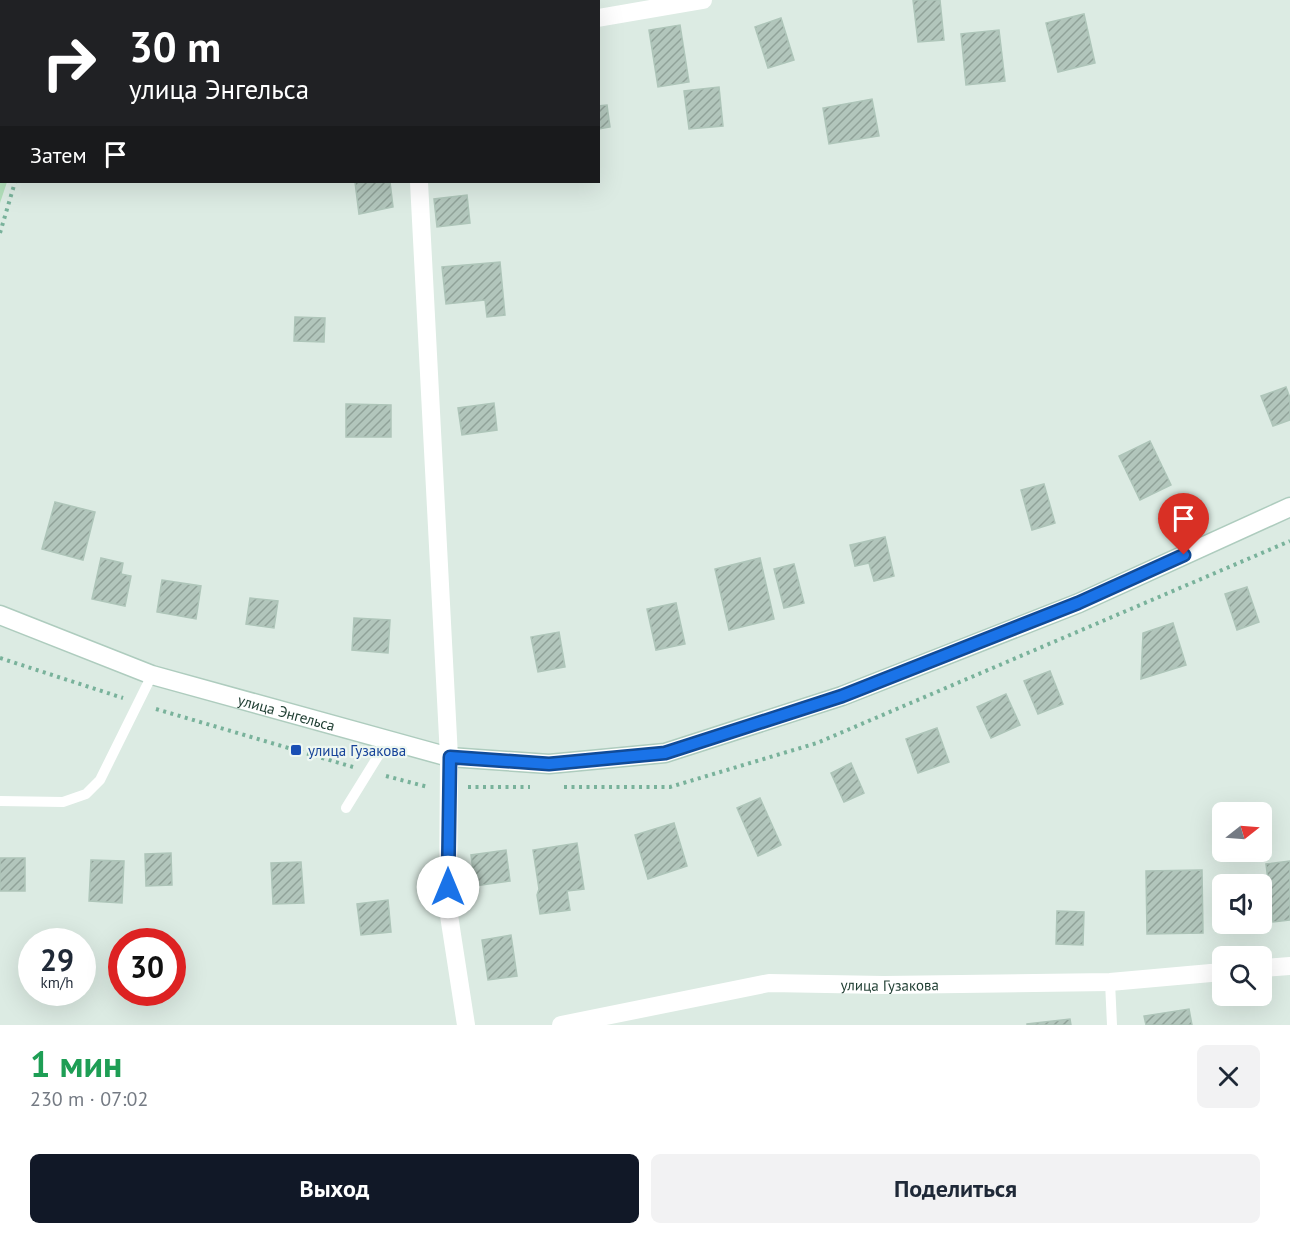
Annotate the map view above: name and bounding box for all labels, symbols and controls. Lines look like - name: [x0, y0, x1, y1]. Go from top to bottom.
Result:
- text: 30 m: [129, 19, 221, 74]
- icon: right: [30, 24, 108, 102]
- text: улица Энгельса: [129, 72, 309, 106]
- icon: arrive: [99, 138, 132, 171]
- text: Затем: [30, 141, 87, 169]
- pin: [1158, 493, 1209, 555]
- icon: arrive: [1167, 502, 1200, 535]
- street label: улица Энгельса: [236, 690, 337, 735]
- place label: улица Гузакова: [308, 741, 406, 760]
- marker: улица Гузакова: [289, 743, 303, 757]
- north arrow: [1212, 802, 1272, 862]
- map controls: [1212, 802, 1272, 1006]
- position arrow: [416, 855, 480, 919]
- button: sound: [1212, 874, 1272, 934]
- speed limit sign: 30: [108, 928, 186, 1006]
- text: 29: [40, 940, 74, 979]
- button: search: [1212, 946, 1272, 1006]
- text: km/h: [41, 973, 73, 992]
- street label: улица Гузакова: [840, 975, 939, 995]
- text: 1 мин: [30, 1040, 122, 1087]
- button: close: [1197, 1045, 1260, 1108]
- text: 230 m · 07:02: [30, 1086, 148, 1112]
- button: Выход: [30, 1154, 639, 1223]
- button: Поделиться: [651, 1154, 1260, 1223]

